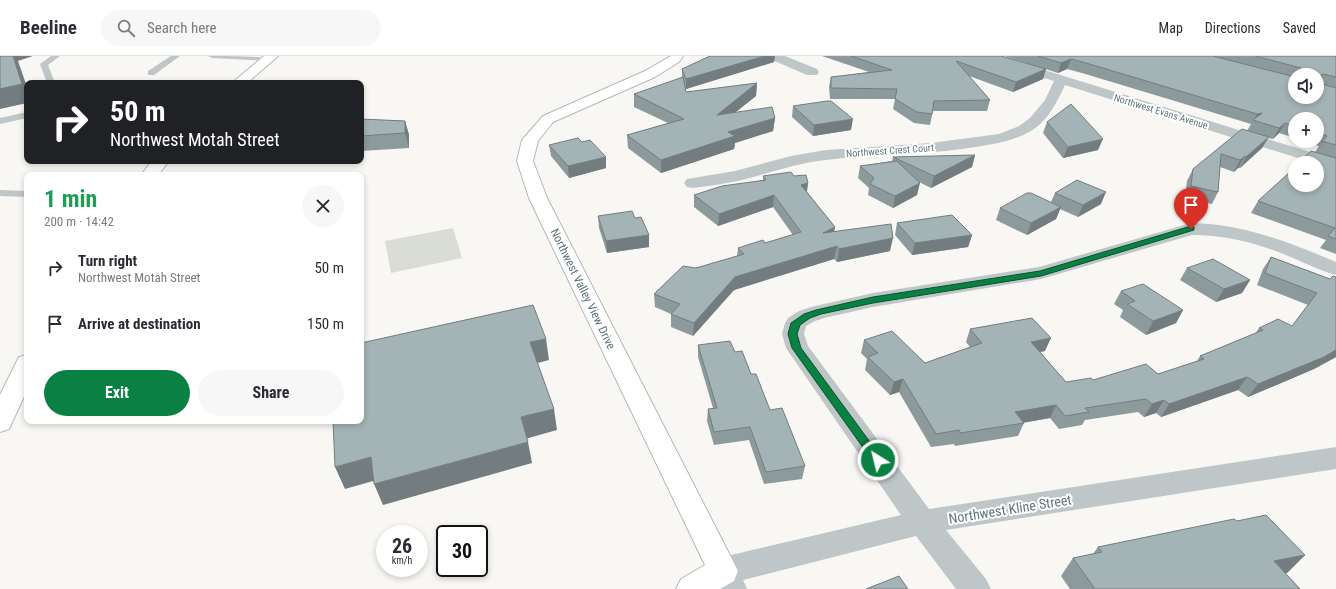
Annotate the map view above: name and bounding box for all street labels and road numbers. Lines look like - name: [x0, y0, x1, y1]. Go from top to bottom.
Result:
- street label: Northwest Evans Avenue: [1113, 92, 1209, 131]
- street label: Northwest Crest Court: [846, 142, 934, 159]
- street label: Northwest Valley View Drive: [548, 226, 619, 352]
- street label: Northwest Kline Street: [947, 491, 1073, 527]

